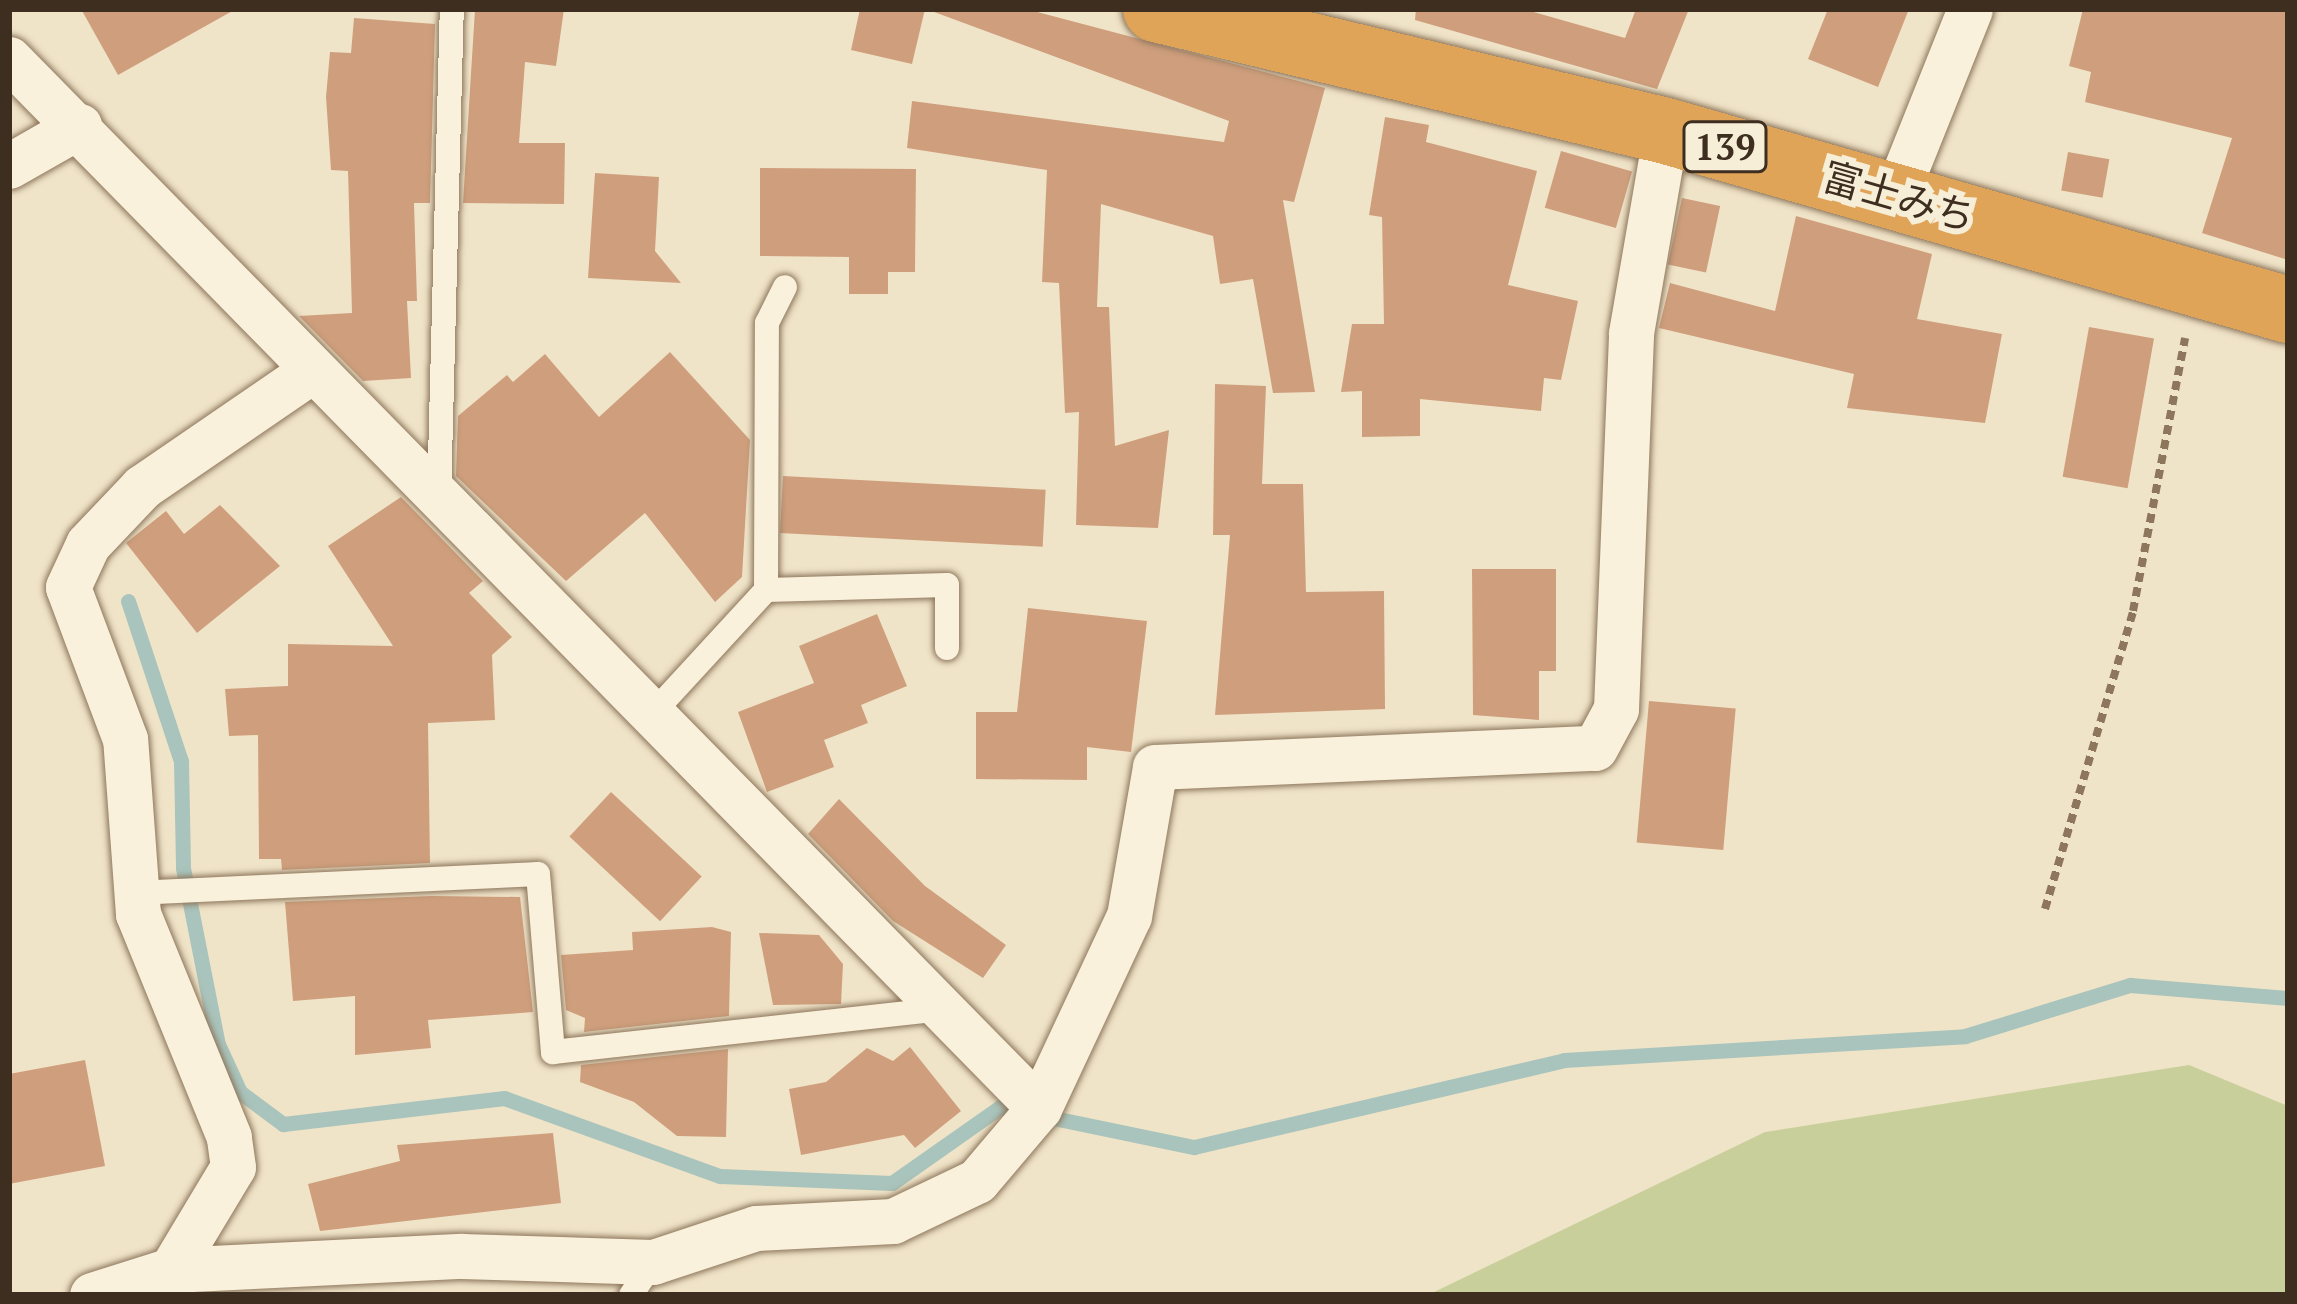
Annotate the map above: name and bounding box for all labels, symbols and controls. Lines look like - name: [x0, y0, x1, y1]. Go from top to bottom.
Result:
- road number: 139: [1680, 117, 1770, 177]
- street label: 富士みち: [1818, 152, 1980, 240]

